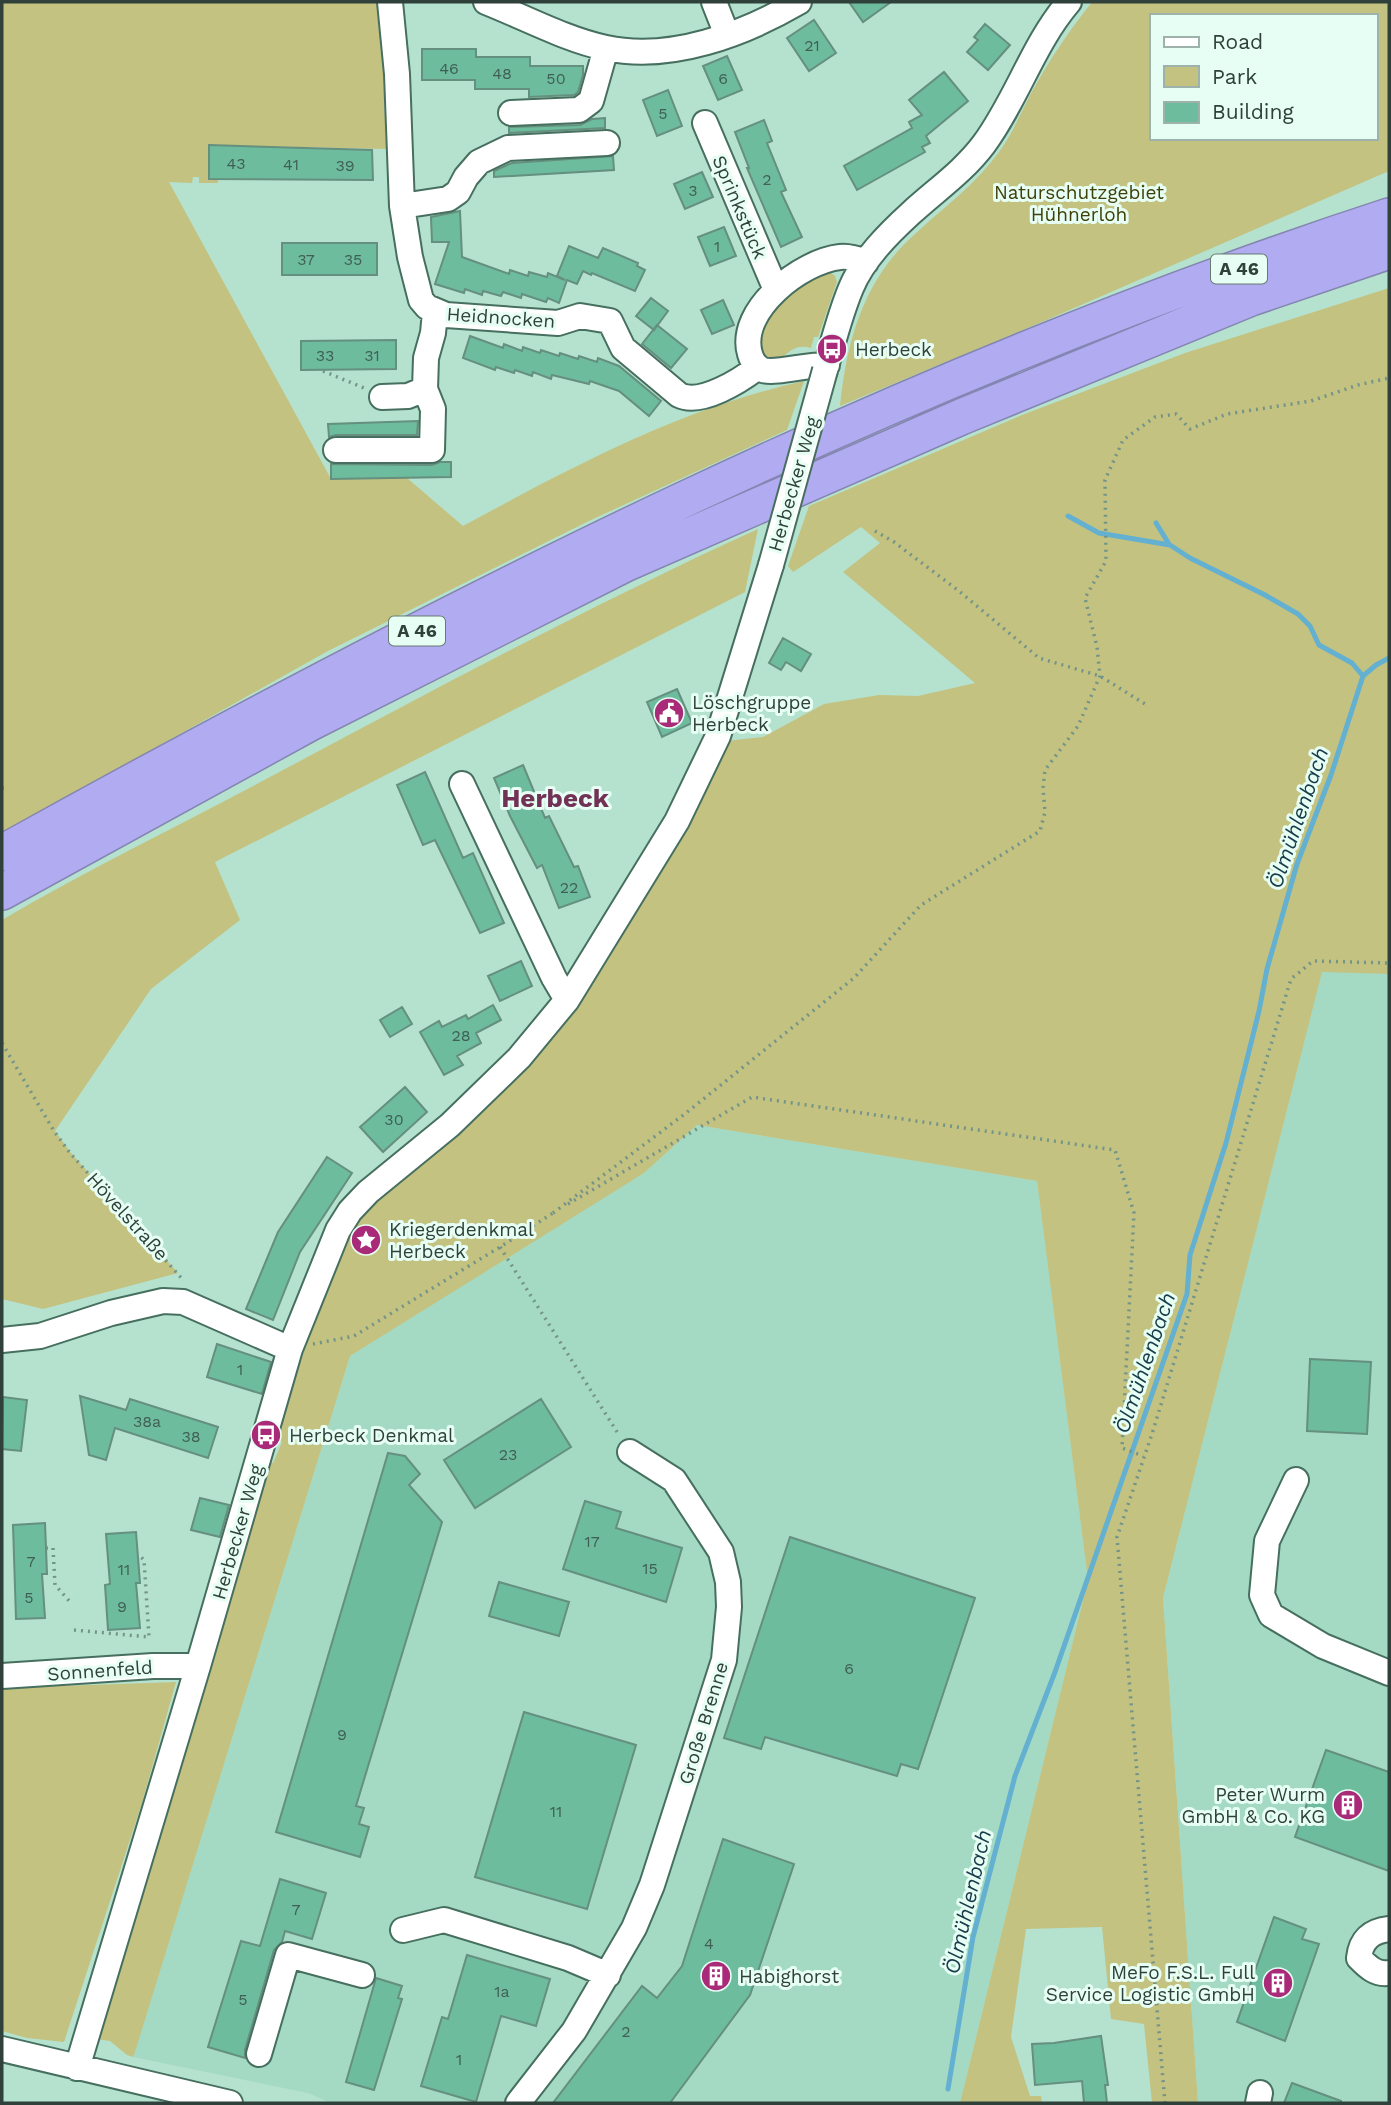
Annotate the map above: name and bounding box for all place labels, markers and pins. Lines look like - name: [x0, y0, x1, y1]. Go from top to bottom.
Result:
- bus stop icon: Herbeck: [815, 332, 849, 366]
- place label: Herbeck: [855, 338, 932, 361]
- place label: Löschgruppe Herbeck: [692, 691, 811, 736]
- public building icon: Löschgruppe Herbeck: [652, 696, 686, 730]
- place label: Kriegerdenkmal Herbeck: [389, 1218, 534, 1263]
- place icon: Kriegerdenkmal Herbeck: [349, 1223, 383, 1257]
- bus stop icon: Herbeck Denkmal: [249, 1418, 283, 1452]
- place label: Herbeck Denkmal: [289, 1424, 454, 1447]
- place label: Peter Wurm GmbH & Co. KG: [1181, 1783, 1325, 1828]
- building icon: Peter Wurm GmbH & Co. KG: [1331, 1788, 1365, 1822]
- building icon: Habighorst: [699, 1959, 733, 1993]
- place label: MeFo F.S.L. Full Service Logistic GmbH: [1046, 1961, 1255, 2006]
- place label: Habighorst: [739, 1965, 839, 1988]
- building icon: MeFo F.S.L. Full Service Logistic GmbH: [1261, 1966, 1295, 2000]

